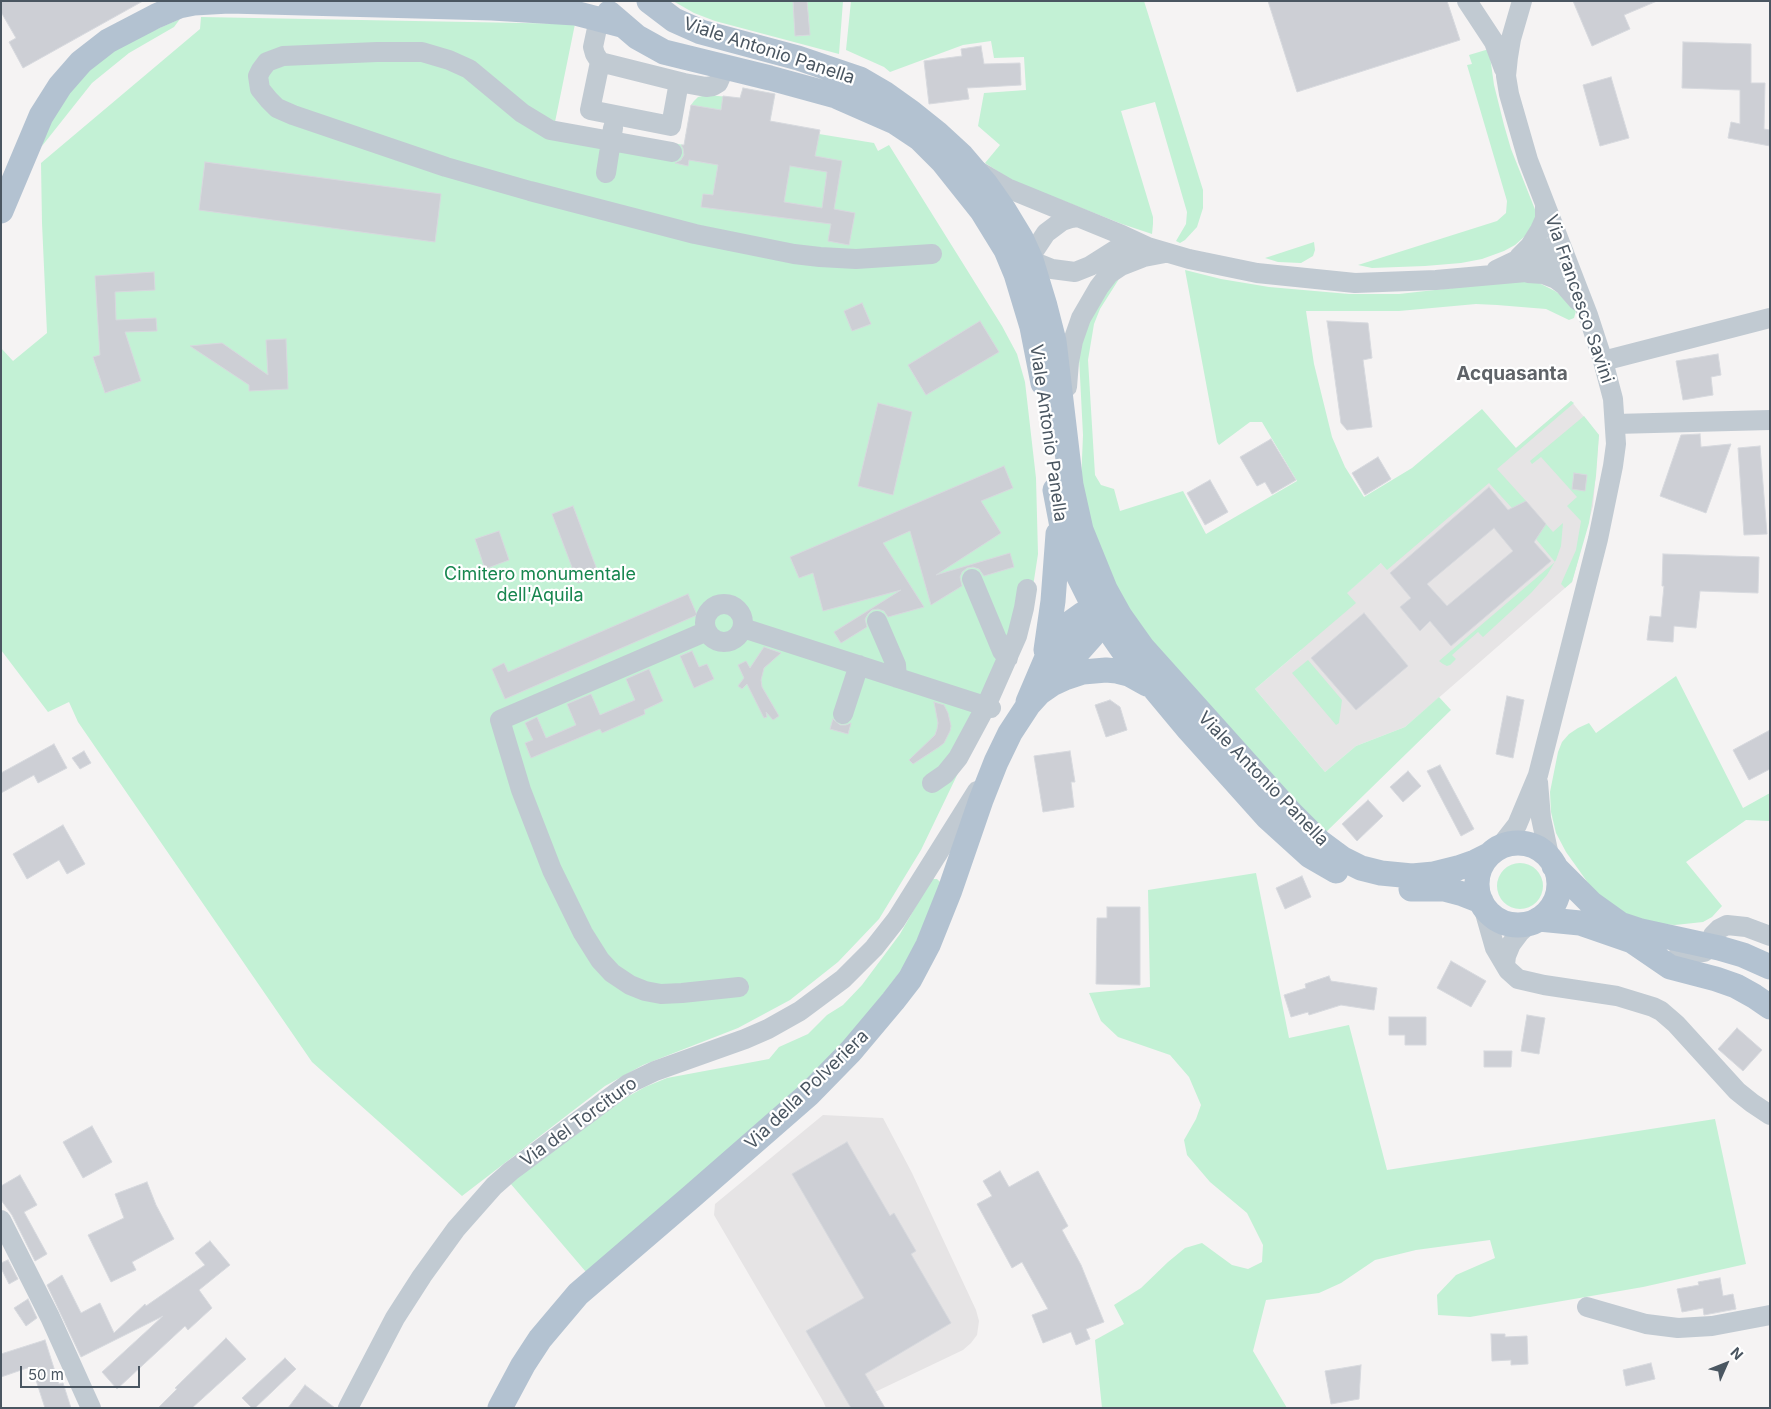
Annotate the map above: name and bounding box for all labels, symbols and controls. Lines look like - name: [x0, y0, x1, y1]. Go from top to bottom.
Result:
- street label: Viale Antonio Panella: [681, 13, 857, 89]
- street label: Via Francesco Savini: [1540, 212, 1618, 386]
- street label: Viale Antonio Panella: [1025, 343, 1071, 523]
- district label: Acquasanta: [1456, 363, 1568, 385]
- park label: Cimitero monumentale dell'Aquila: [444, 564, 636, 606]
- street label: Viale Antonio Panella: [1193, 707, 1333, 851]
- street label: Via della Polveriera: [741, 1026, 873, 1154]
- street label: Via del Torcituro: [517, 1072, 641, 1172]
- north arrow: [1701, 1339, 1751, 1389]
- text: N: [1727, 1343, 1747, 1363]
- scale bar: [22, 1356, 142, 1388]
- text: 50 m: [28, 1365, 64, 1384]

